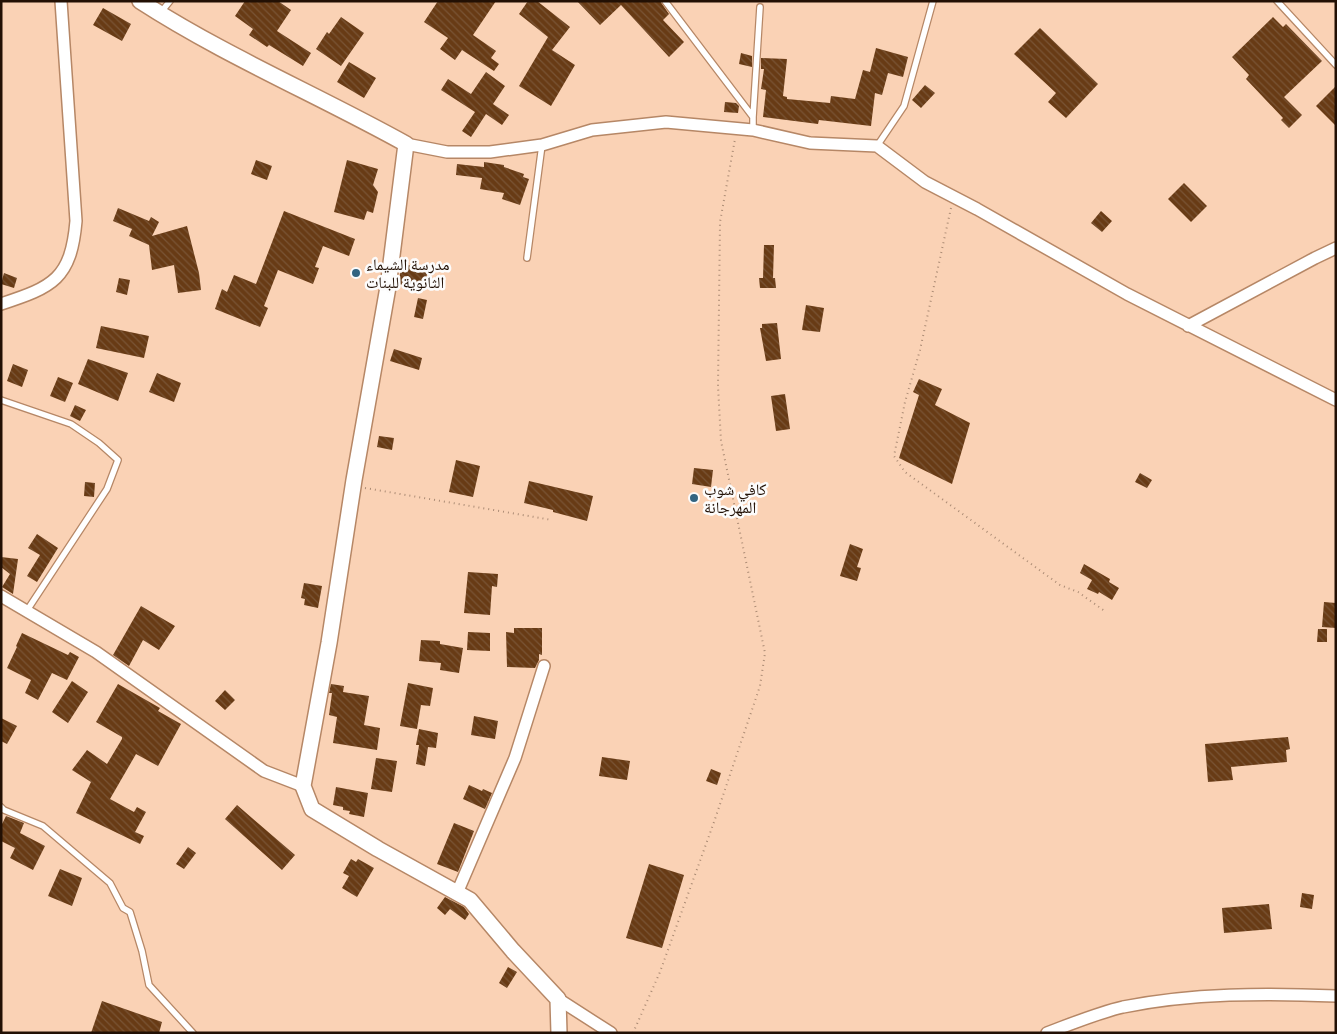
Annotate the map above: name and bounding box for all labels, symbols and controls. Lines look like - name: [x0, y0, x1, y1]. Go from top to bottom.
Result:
- place label: مدرسة الشيماء الثانوية للبنات: [366, 255, 450, 292]
- marker: مدرسة الشيماء الثانوية للبنات: [350, 267, 362, 279]
- place label: كافي شوب المهرجانة: [704, 480, 767, 517]
- marker: كافي شوب المهرجانة: [688, 492, 700, 504]

